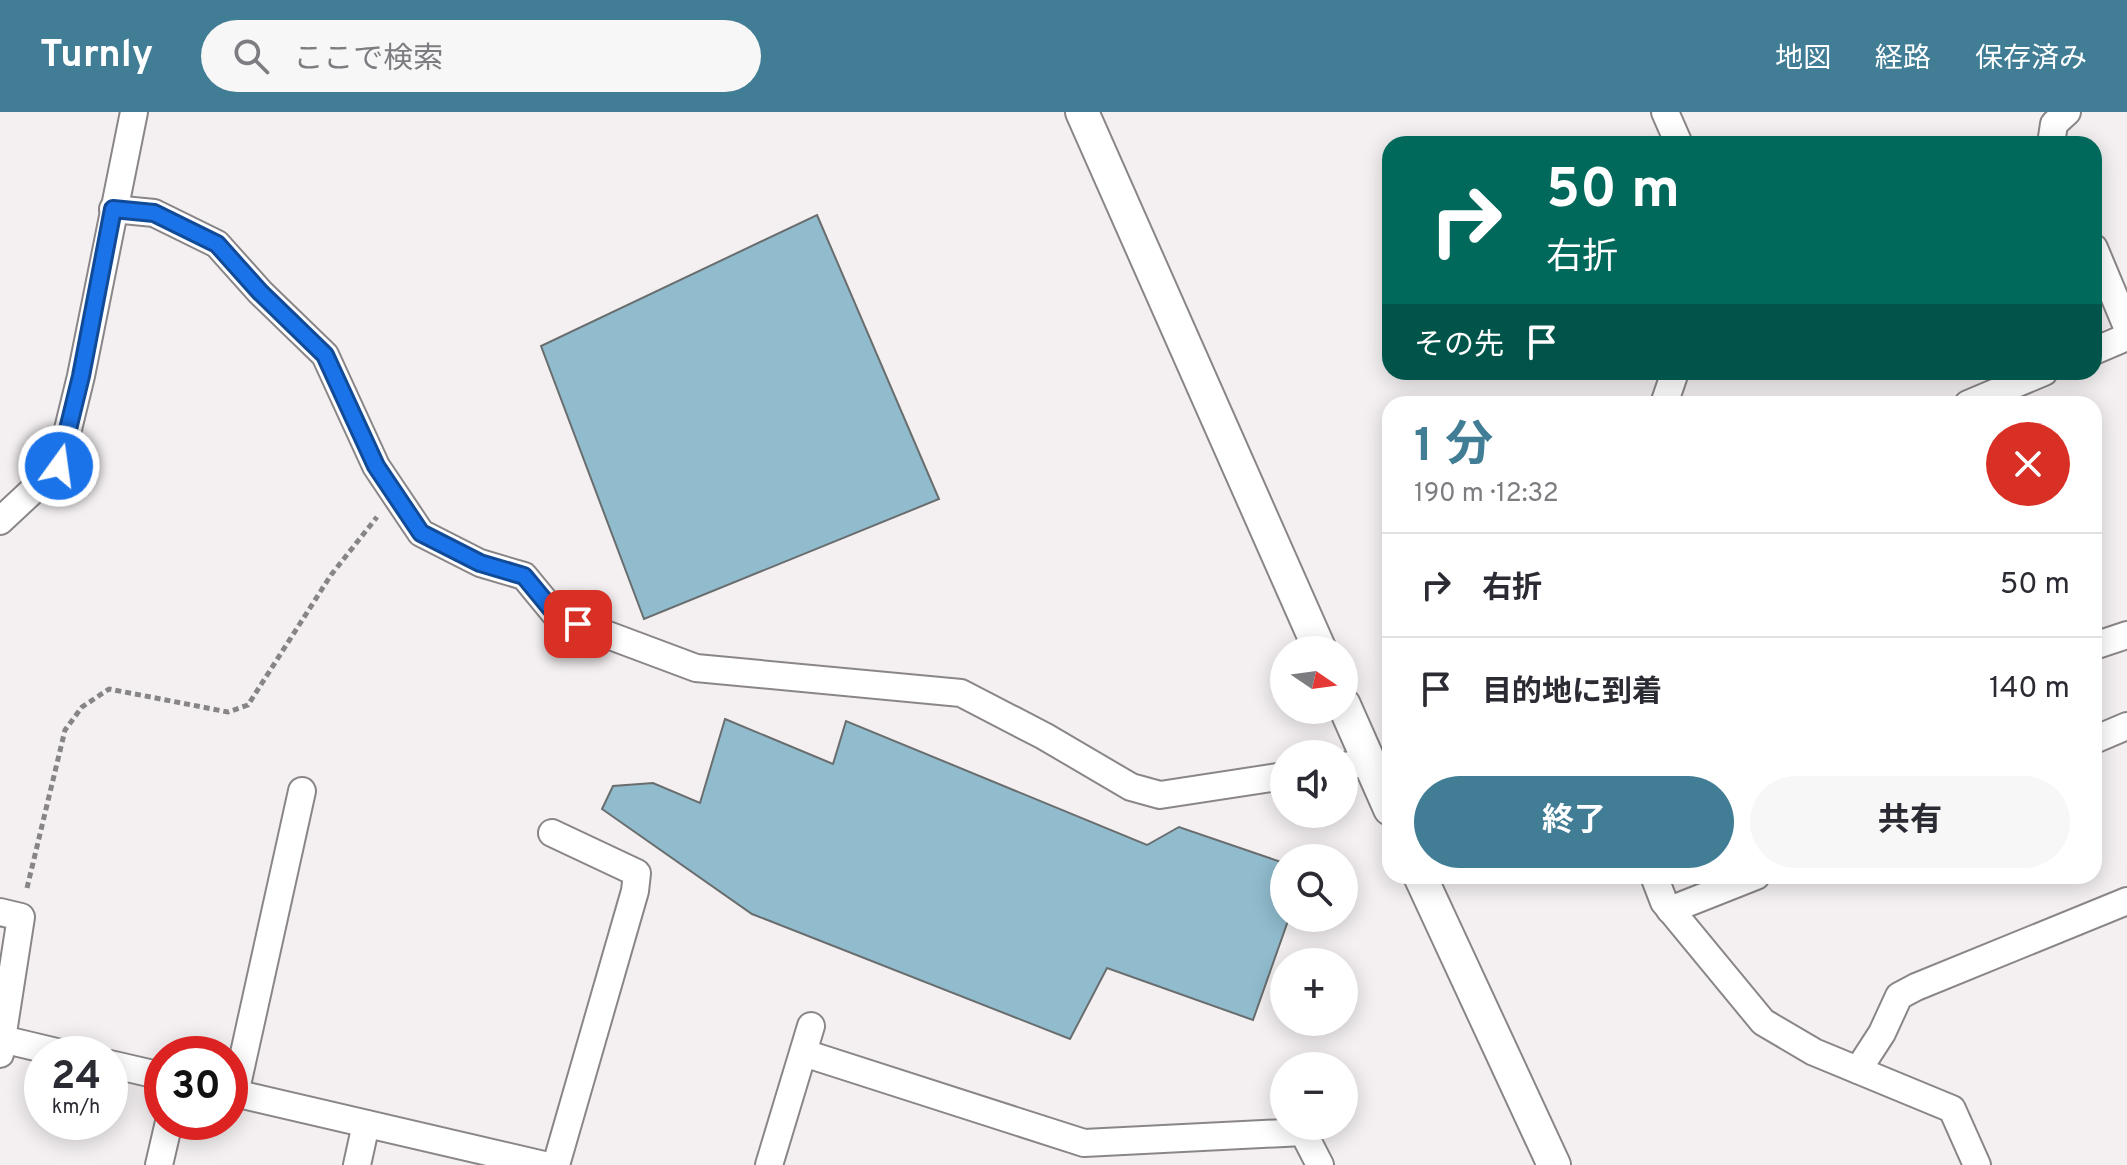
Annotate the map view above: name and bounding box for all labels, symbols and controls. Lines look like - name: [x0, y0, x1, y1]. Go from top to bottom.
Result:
- search box: [201, 20, 761, 92]
- text: Turnly: [40, 32, 153, 81]
- icon: search: [229, 34, 273, 78]
- text: ここで検索: [293, 42, 443, 79]
- text: 地図: [1775, 42, 1831, 78]
- text: 経路: [1875, 42, 1931, 78]
- text: 保存済み: [1975, 42, 2087, 78]
- text: 50 m: [1546, 157, 1680, 227]
- icon: right: [1414, 168, 1518, 272]
- text: 右折: [1546, 236, 1618, 282]
- icon: arrive: [1520, 320, 1564, 364]
- text: その先: [1414, 328, 1504, 365]
- text: 1 分: [1414, 418, 1493, 478]
- button: close: [1986, 422, 2070, 506]
- position arrow: [17, 424, 101, 508]
- text: 190 m · 12:32: [1414, 478, 1559, 511]
- icon: right: [1414, 563, 1458, 607]
- text: 50 m: [2000, 567, 2070, 604]
- text: 右折: [1482, 571, 1542, 608]
- pin: [544, 590, 612, 658]
- icon: arrive: [556, 602, 600, 646]
- north arrow: [1270, 636, 1358, 724]
- map controls: [1270, 636, 1358, 1140]
- icon: arrive: [1414, 667, 1458, 711]
- text: 140 m: [1989, 671, 2070, 708]
- text: 目的地に到着: [1482, 675, 1662, 712]
- button: sound: [1270, 740, 1358, 828]
- button: 終了: [1414, 776, 1734, 868]
- button: 共有: [1750, 776, 2070, 868]
- button: search: [1270, 844, 1358, 932]
- button: +: [1270, 948, 1358, 1036]
- speed limit sign: 30: [144, 1036, 248, 1140]
- button: −: [1270, 1052, 1358, 1140]
- text: 24: [51, 1053, 101, 1103]
- text: km/h: [52, 1095, 100, 1121]

